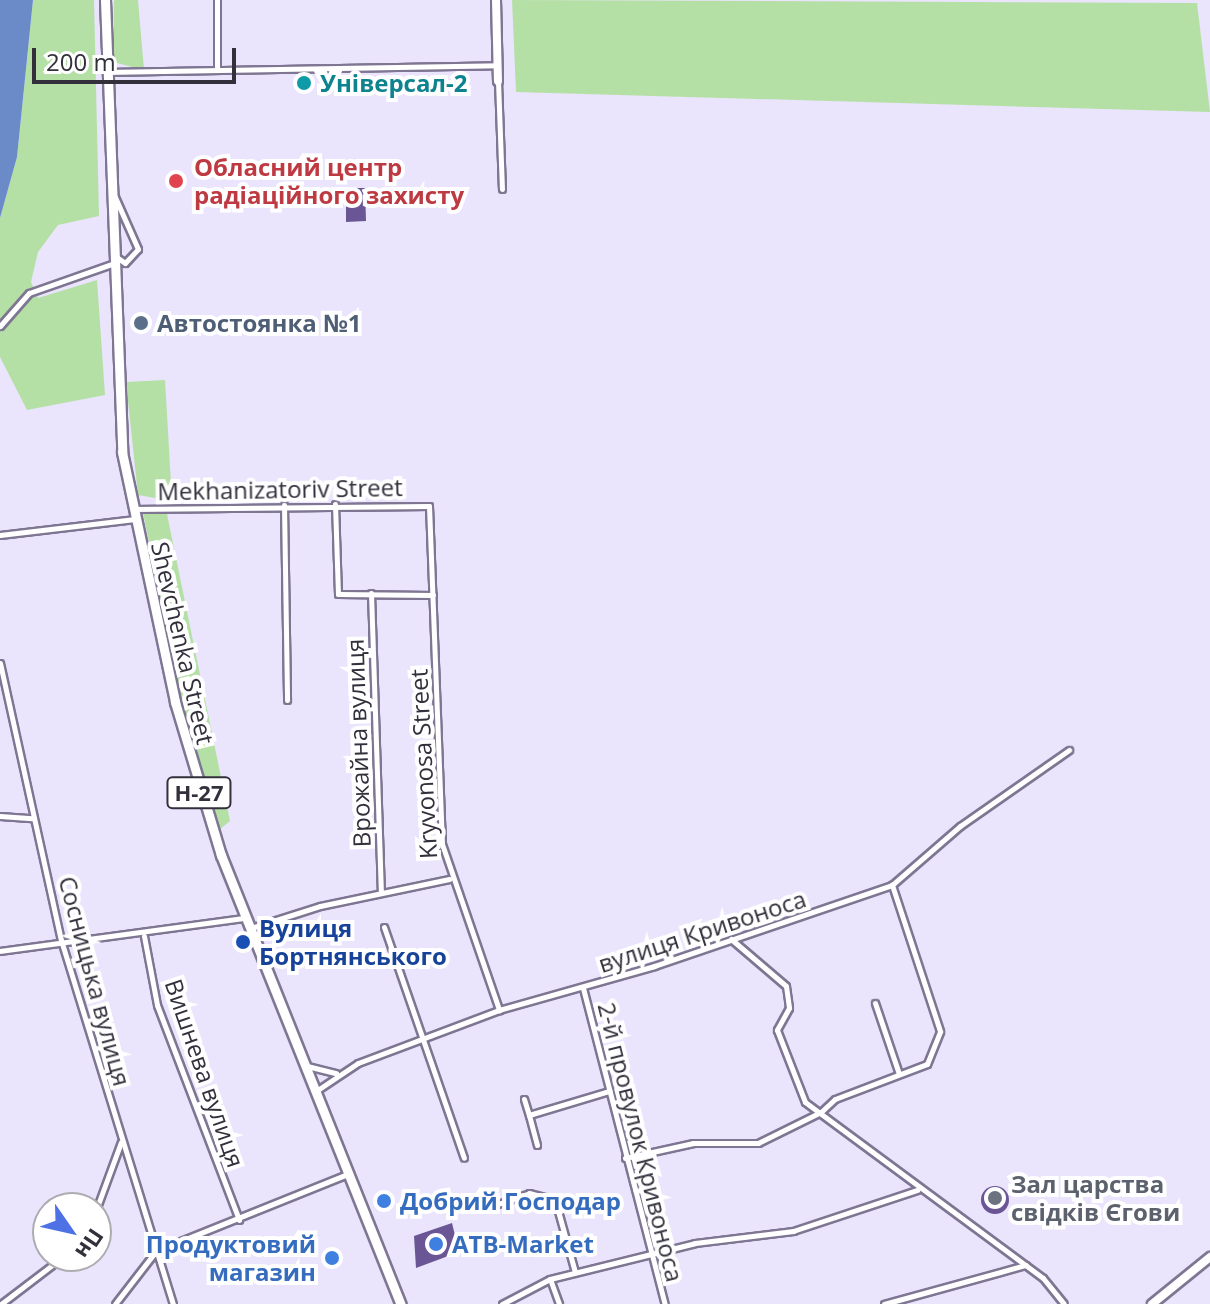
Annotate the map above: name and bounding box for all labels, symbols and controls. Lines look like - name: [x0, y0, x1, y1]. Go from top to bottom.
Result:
- scale bar: [36, 32, 240, 82]
- text: 200 m: [46, 45, 116, 78]
- place label: Універсал-2: [320, 69, 467, 97]
- marker: Універсал-2: [295, 74, 313, 92]
- place label: Обласний центр радіаційного захисту: [194, 153, 464, 209]
- marker: Обласний центр радіаційного захисту: [165, 170, 187, 192]
- place label: Автостоянка №1: [157, 309, 361, 337]
- marker: Автостоянка №1: [132, 314, 150, 332]
- street label: Mekhanizatoriv Street: [157, 472, 403, 506]
- street label: Shevchenka Street: [146, 539, 220, 747]
- street label: Врожайна вулиця: [340, 638, 376, 848]
- street label: Kryvonosa Street: [404, 668, 442, 860]
- road number: Н-27: [165, 775, 233, 811]
- street label: Сосницька вулиця: [53, 873, 137, 1089]
- street label: вулиця Кривоноса: [595, 884, 809, 978]
- place label: Вулиця Бортнянського: [259, 914, 447, 970]
- marker: Вулиця Бортнянського: [234, 933, 252, 951]
- street label: Вишнева вулиця: [159, 975, 251, 1171]
- street label: 2-й провулок Кривоноса: [592, 999, 690, 1285]
- place label: Зал царства свідків Єгови: [1011, 1170, 1180, 1226]
- place label: Добрий Господар: [400, 1187, 621, 1215]
- marker: Зал царства свідків Єгови: [986, 1189, 1004, 1207]
- north arrow: [32, 1192, 112, 1272]
- marker: Добрий Господар: [375, 1192, 393, 1210]
- text: Пн: [69, 1223, 111, 1266]
- place label: Продуктовий магазин: [146, 1230, 316, 1286]
- place label: ATB-Market: [452, 1230, 594, 1258]
- marker: ATB-Market: [427, 1235, 445, 1253]
- marker: Продуктовий магазин: [323, 1249, 341, 1267]

